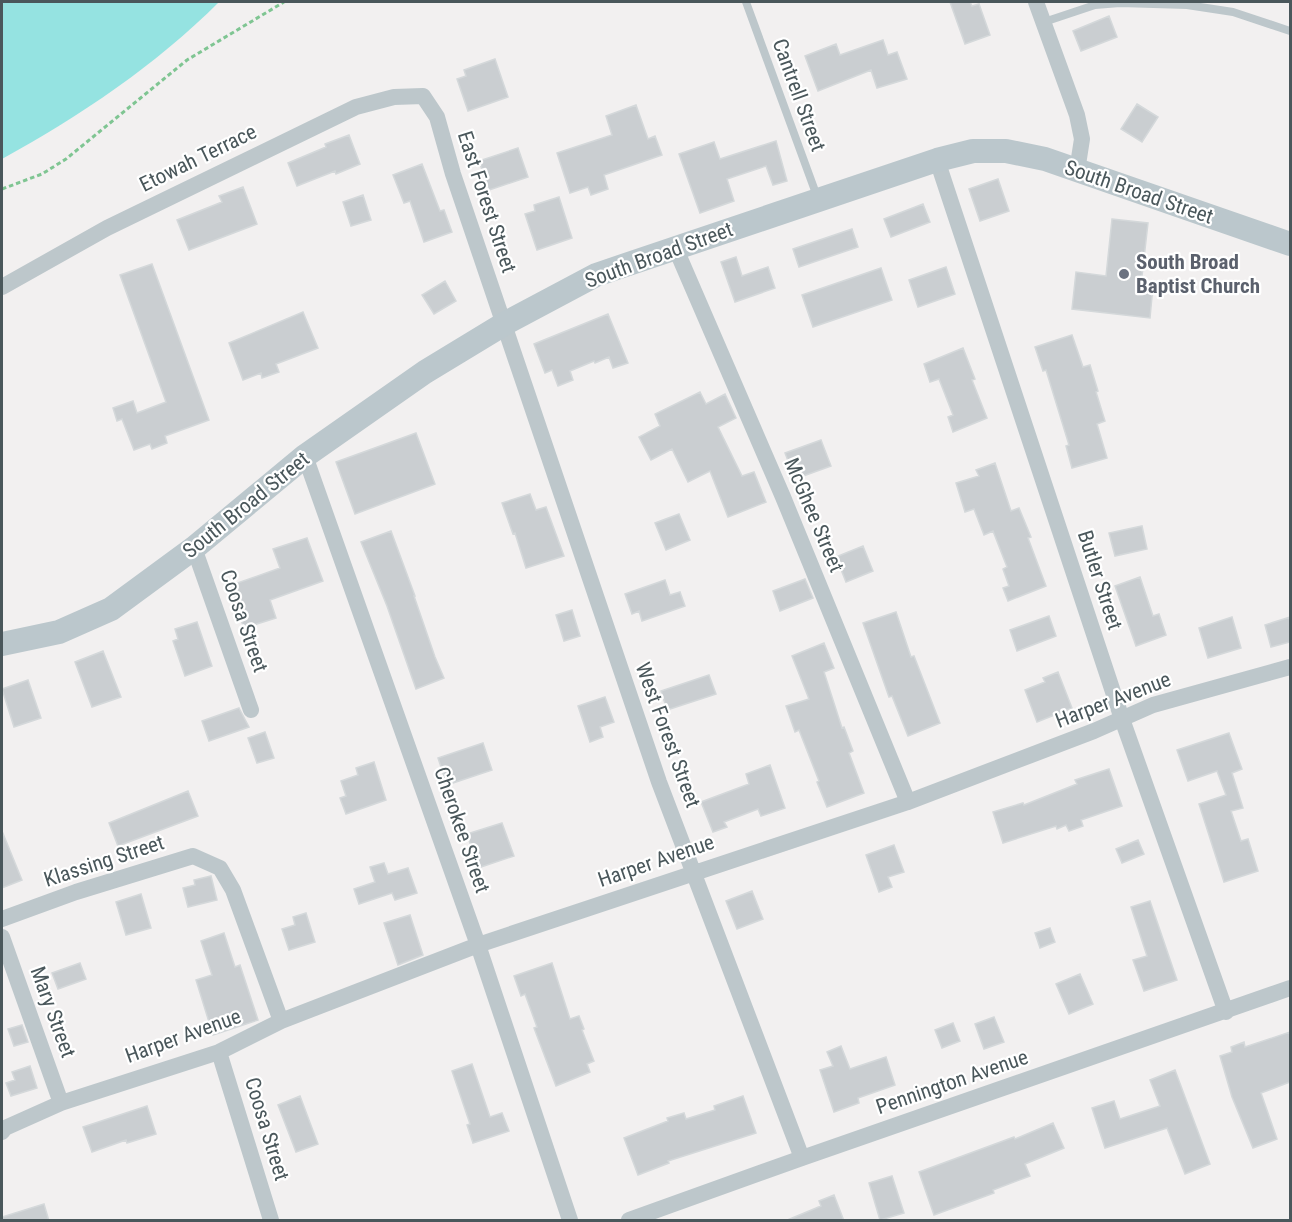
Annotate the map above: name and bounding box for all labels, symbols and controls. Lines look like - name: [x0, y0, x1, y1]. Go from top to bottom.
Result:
- street label: Cantrell Street: [768, 35, 830, 155]
- street label: Etowah Terrace: [136, 119, 260, 197]
- street label: East Forest Street: [453, 128, 521, 276]
- street label: South Broad Street: [1062, 155, 1216, 229]
- street label: South Broad Street: [582, 217, 736, 293]
- place label: South Broad Baptist Church: [1136, 250, 1260, 298]
- marker: South Broad Baptist Church: [1117, 267, 1131, 281]
- street label: South Broad Street: [178, 447, 314, 563]
- street label: McGhee Street: [779, 454, 849, 576]
- street label: Butler Street: [1073, 527, 1127, 633]
- street label: Coosa Street: [215, 567, 273, 675]
- street label: West Forest Street: [631, 659, 705, 811]
- street label: Harper Avenue: [1052, 667, 1174, 733]
- street label: Cherokee Street: [429, 764, 495, 896]
- street label: Klassing Street: [41, 830, 167, 892]
- street label: Harper Avenue: [595, 830, 717, 892]
- street label: Mary Street: [25, 963, 81, 1061]
- street label: Harper Avenue: [122, 1004, 244, 1068]
- street label: Pennington Avenue: [873, 1045, 1031, 1119]
- street label: Coosa Street: [240, 1074, 294, 1184]

